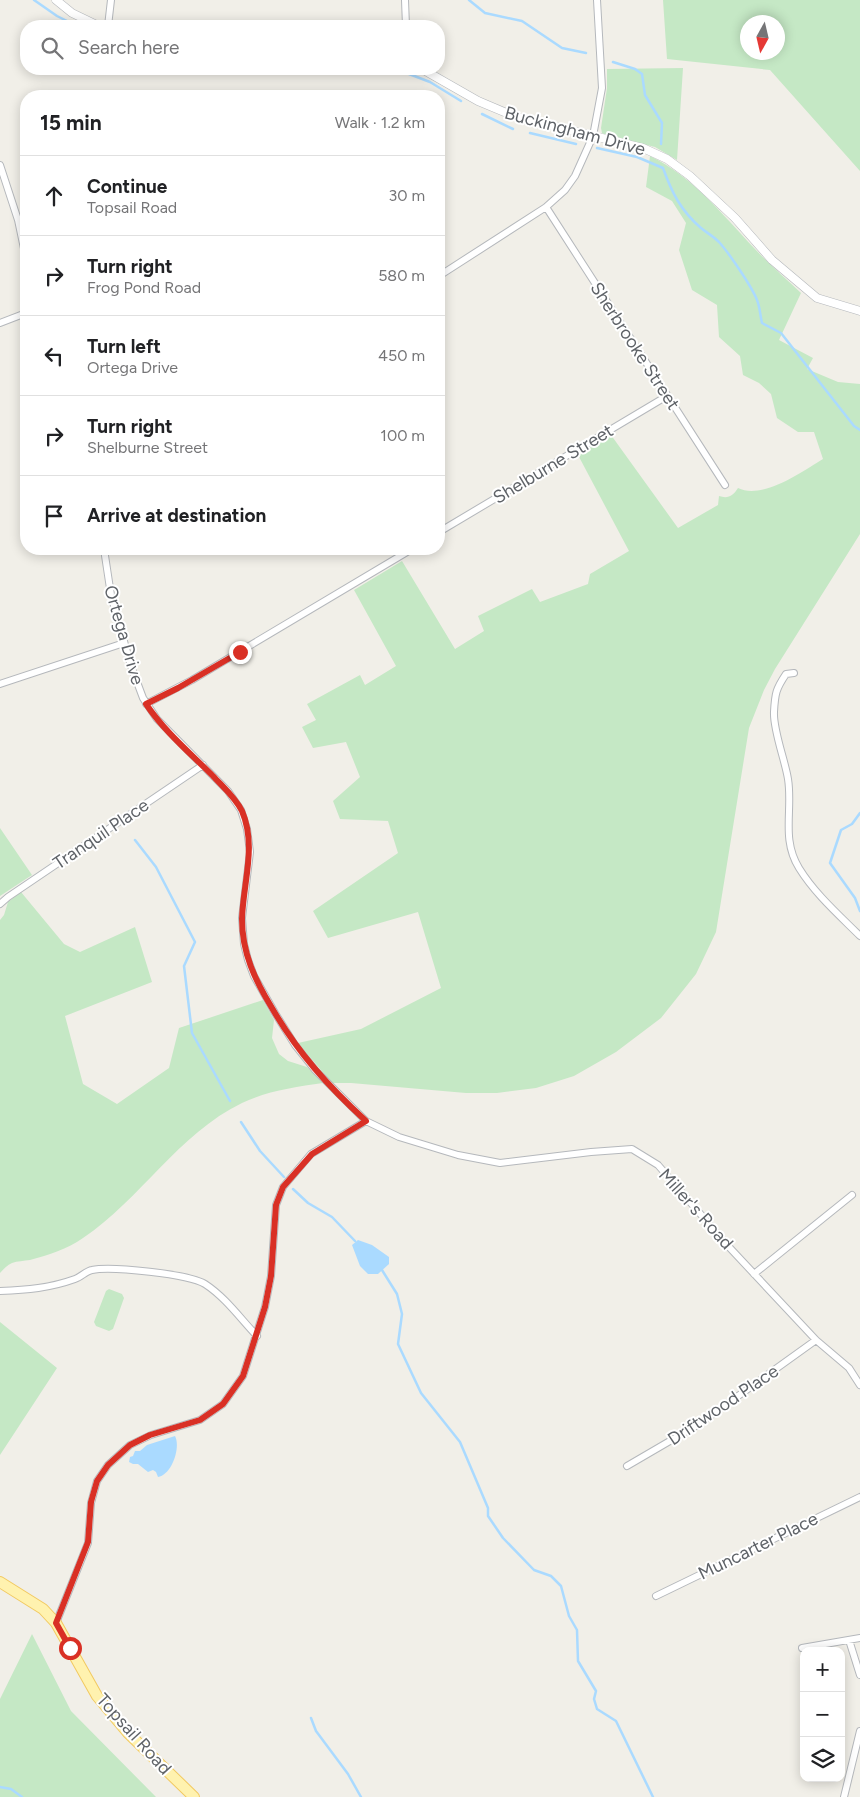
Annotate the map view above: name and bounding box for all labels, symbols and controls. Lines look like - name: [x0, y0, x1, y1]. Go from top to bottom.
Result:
- north arrow: [740, 15, 785, 60]
- search box: [20, 20, 445, 75]
- icon: search: [38, 34, 66, 62]
- text: Search here: [78, 36, 180, 59]
- street label: Buckingham Drive: [502, 102, 648, 160]
- text: 15 min: [40, 110, 102, 135]
- text: Walk · 1.2 km: [335, 113, 425, 132]
- text: Continue: [87, 175, 167, 198]
- icon: ahead: [40, 182, 68, 210]
- text: 30 m: [388, 186, 425, 205]
- text: Topsail Road: [87, 198, 177, 217]
- text: Turn right: [87, 255, 173, 278]
- icon: right: [40, 262, 68, 290]
- text: 580 m: [378, 266, 425, 285]
- text: Frog Pond Road: [87, 278, 201, 297]
- street label: Sherbrooke Street: [586, 278, 685, 414]
- text: Turn left: [87, 335, 161, 358]
- icon: left: [40, 342, 68, 370]
- text: 450 m: [378, 346, 425, 365]
- text: Ortega Drive: [87, 358, 178, 377]
- text: Turn right: [87, 415, 173, 438]
- street label: Shelburne Street: [489, 419, 617, 509]
- icon: right: [40, 422, 68, 450]
- text: 100 m: [380, 426, 425, 445]
- text: Shelburne Street: [87, 438, 208, 457]
- icon: arrive: [40, 502, 68, 530]
- text: Arrive at destination: [87, 504, 266, 527]
- street label: Ortega Drive: [99, 583, 149, 687]
- route end: [229, 641, 252, 664]
- street label: Tranquil Place: [49, 794, 153, 874]
- street label: Miller's Road: [654, 1164, 738, 1254]
- street label: Driftwood Place: [663, 1360, 783, 1450]
- street label: Muncarter Place: [695, 1507, 822, 1585]
- route start: [59, 1637, 82, 1660]
- map controls: [800, 1647, 845, 1782]
- button: +: [800, 1647, 845, 1692]
- street label: Topsail Road: [92, 1689, 176, 1779]
- button: −: [800, 1692, 845, 1737]
- button: layers: [800, 1737, 845, 1782]

